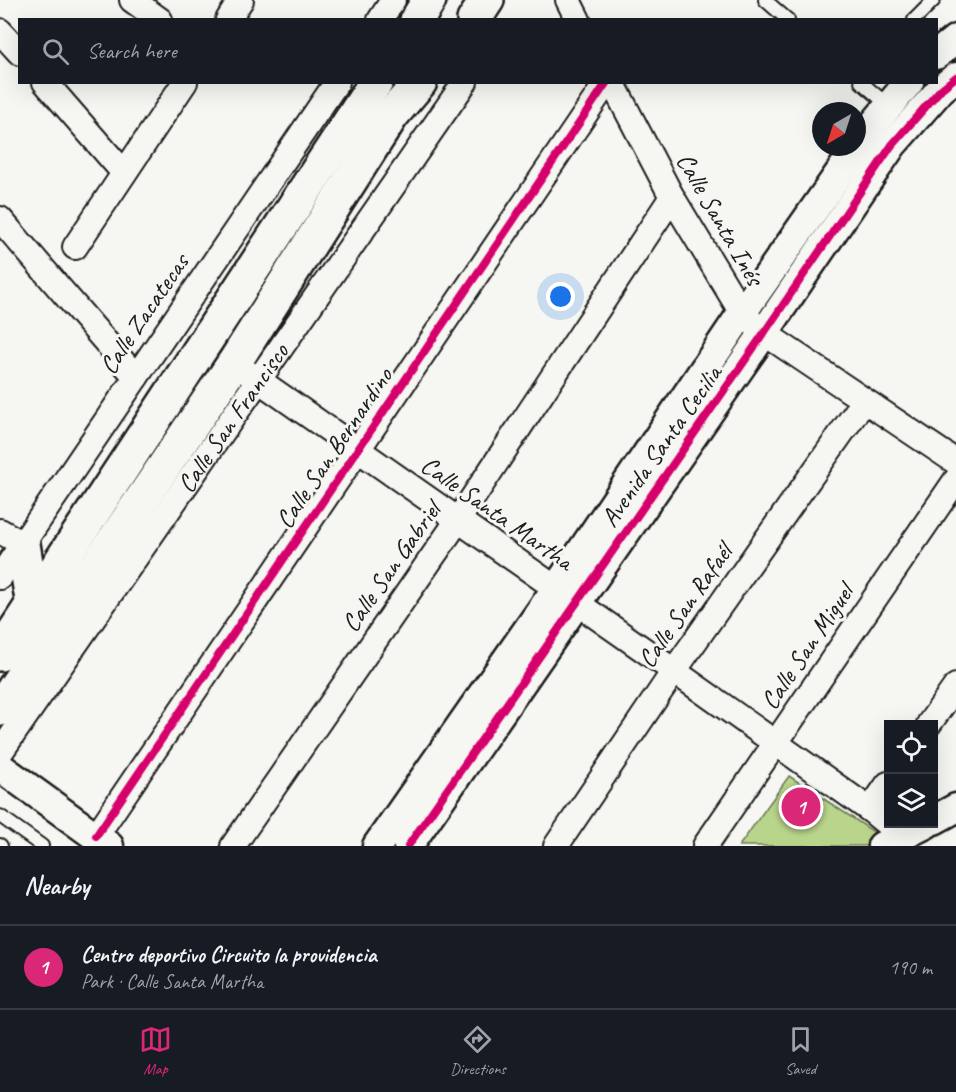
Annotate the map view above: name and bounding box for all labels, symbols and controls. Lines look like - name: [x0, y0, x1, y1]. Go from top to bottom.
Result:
- search box: [18, 18, 938, 84]
- icon: search: [39, 35, 72, 68]
- text: Search here: [87, 37, 177, 65]
- north arrow: [812, 102, 866, 156]
- street label: Calle Santa Inés: [669, 147, 772, 293]
- street label: Calle Zacatecas: [92, 246, 198, 381]
- your location: [546, 282, 575, 311]
- street label: Calle San Francisco: [169, 335, 297, 499]
- street label: Avenida Santa Cecilia: [593, 357, 730, 533]
- street label: Calle San Bernardino: [268, 360, 401, 535]
- street label: Calle Santa Martha: [415, 448, 581, 579]
- street label: Calle San Gabriel: [334, 492, 451, 638]
- street label: Calle San Rafaél: [630, 534, 742, 674]
- street label: Calle San Miguel: [753, 574, 863, 716]
- map controls: [884, 720, 938, 828]
- button: locate: [884, 720, 938, 774]
- button: layers: [884, 774, 938, 828]
- pin: 1: [782, 784, 820, 830]
- text: Nearby: [24, 869, 89, 902]
- text: Centro deportivo Circuito la providencia: [81, 941, 377, 969]
- text: 1: [39, 955, 48, 980]
- text: 190 m: [889, 955, 932, 980]
- text: Park · Calle Santa Martha: [81, 969, 263, 994]
- tab: Map: [139, 1023, 172, 1079]
- tab: Directions: [450, 1023, 506, 1079]
- tab: Saved: [784, 1023, 817, 1079]

